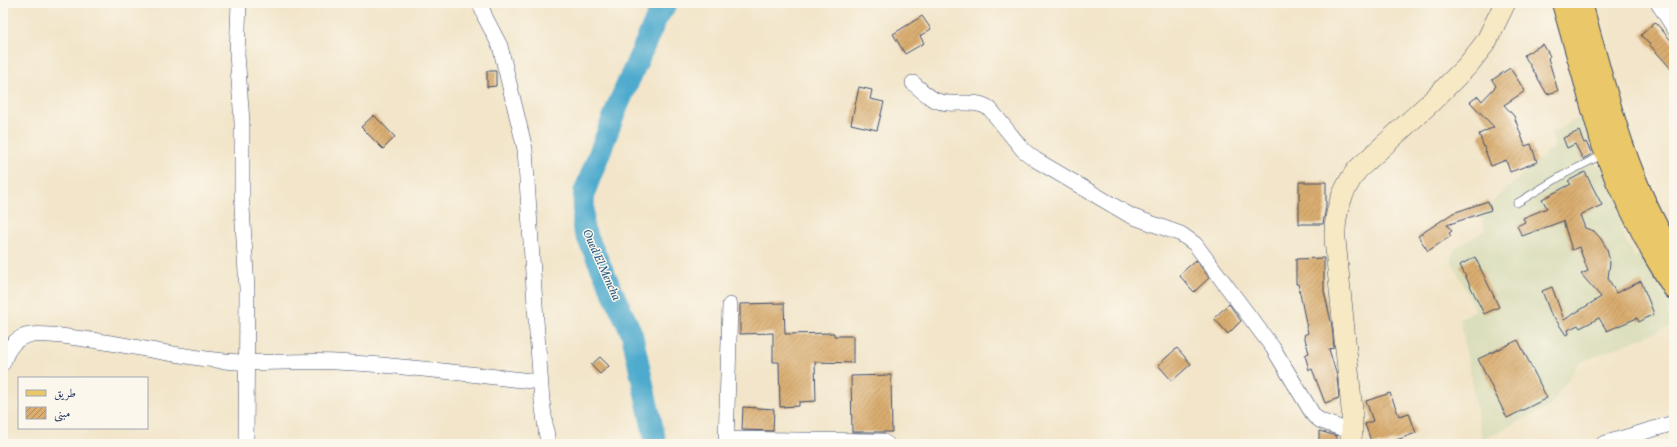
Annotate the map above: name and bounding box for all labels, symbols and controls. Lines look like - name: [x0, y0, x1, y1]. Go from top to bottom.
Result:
- water label: Oued El Mencha: [578, 227, 624, 303]
- legend: [18, 377, 148, 429]
- text: طريق: [54, 386, 76, 402]
- text: مبنى: [54, 406, 70, 422]

